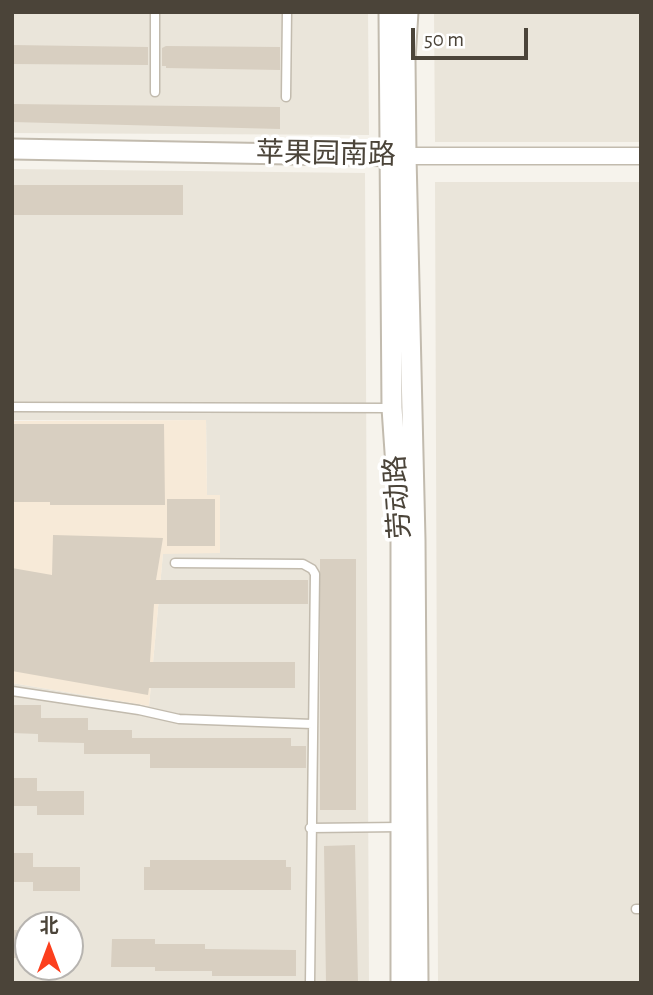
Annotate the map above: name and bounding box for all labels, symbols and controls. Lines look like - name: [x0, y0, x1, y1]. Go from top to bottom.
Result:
- scale bar: [415, 14, 532, 58]
- text: 50 m: [424, 29, 464, 50]
- street label: 苹果园南路: [256, 136, 396, 172]
- street label: 劳动路: [378, 454, 418, 540]
- north arrow: [14, 911, 84, 981]
- text: 北: [39, 917, 59, 936]

